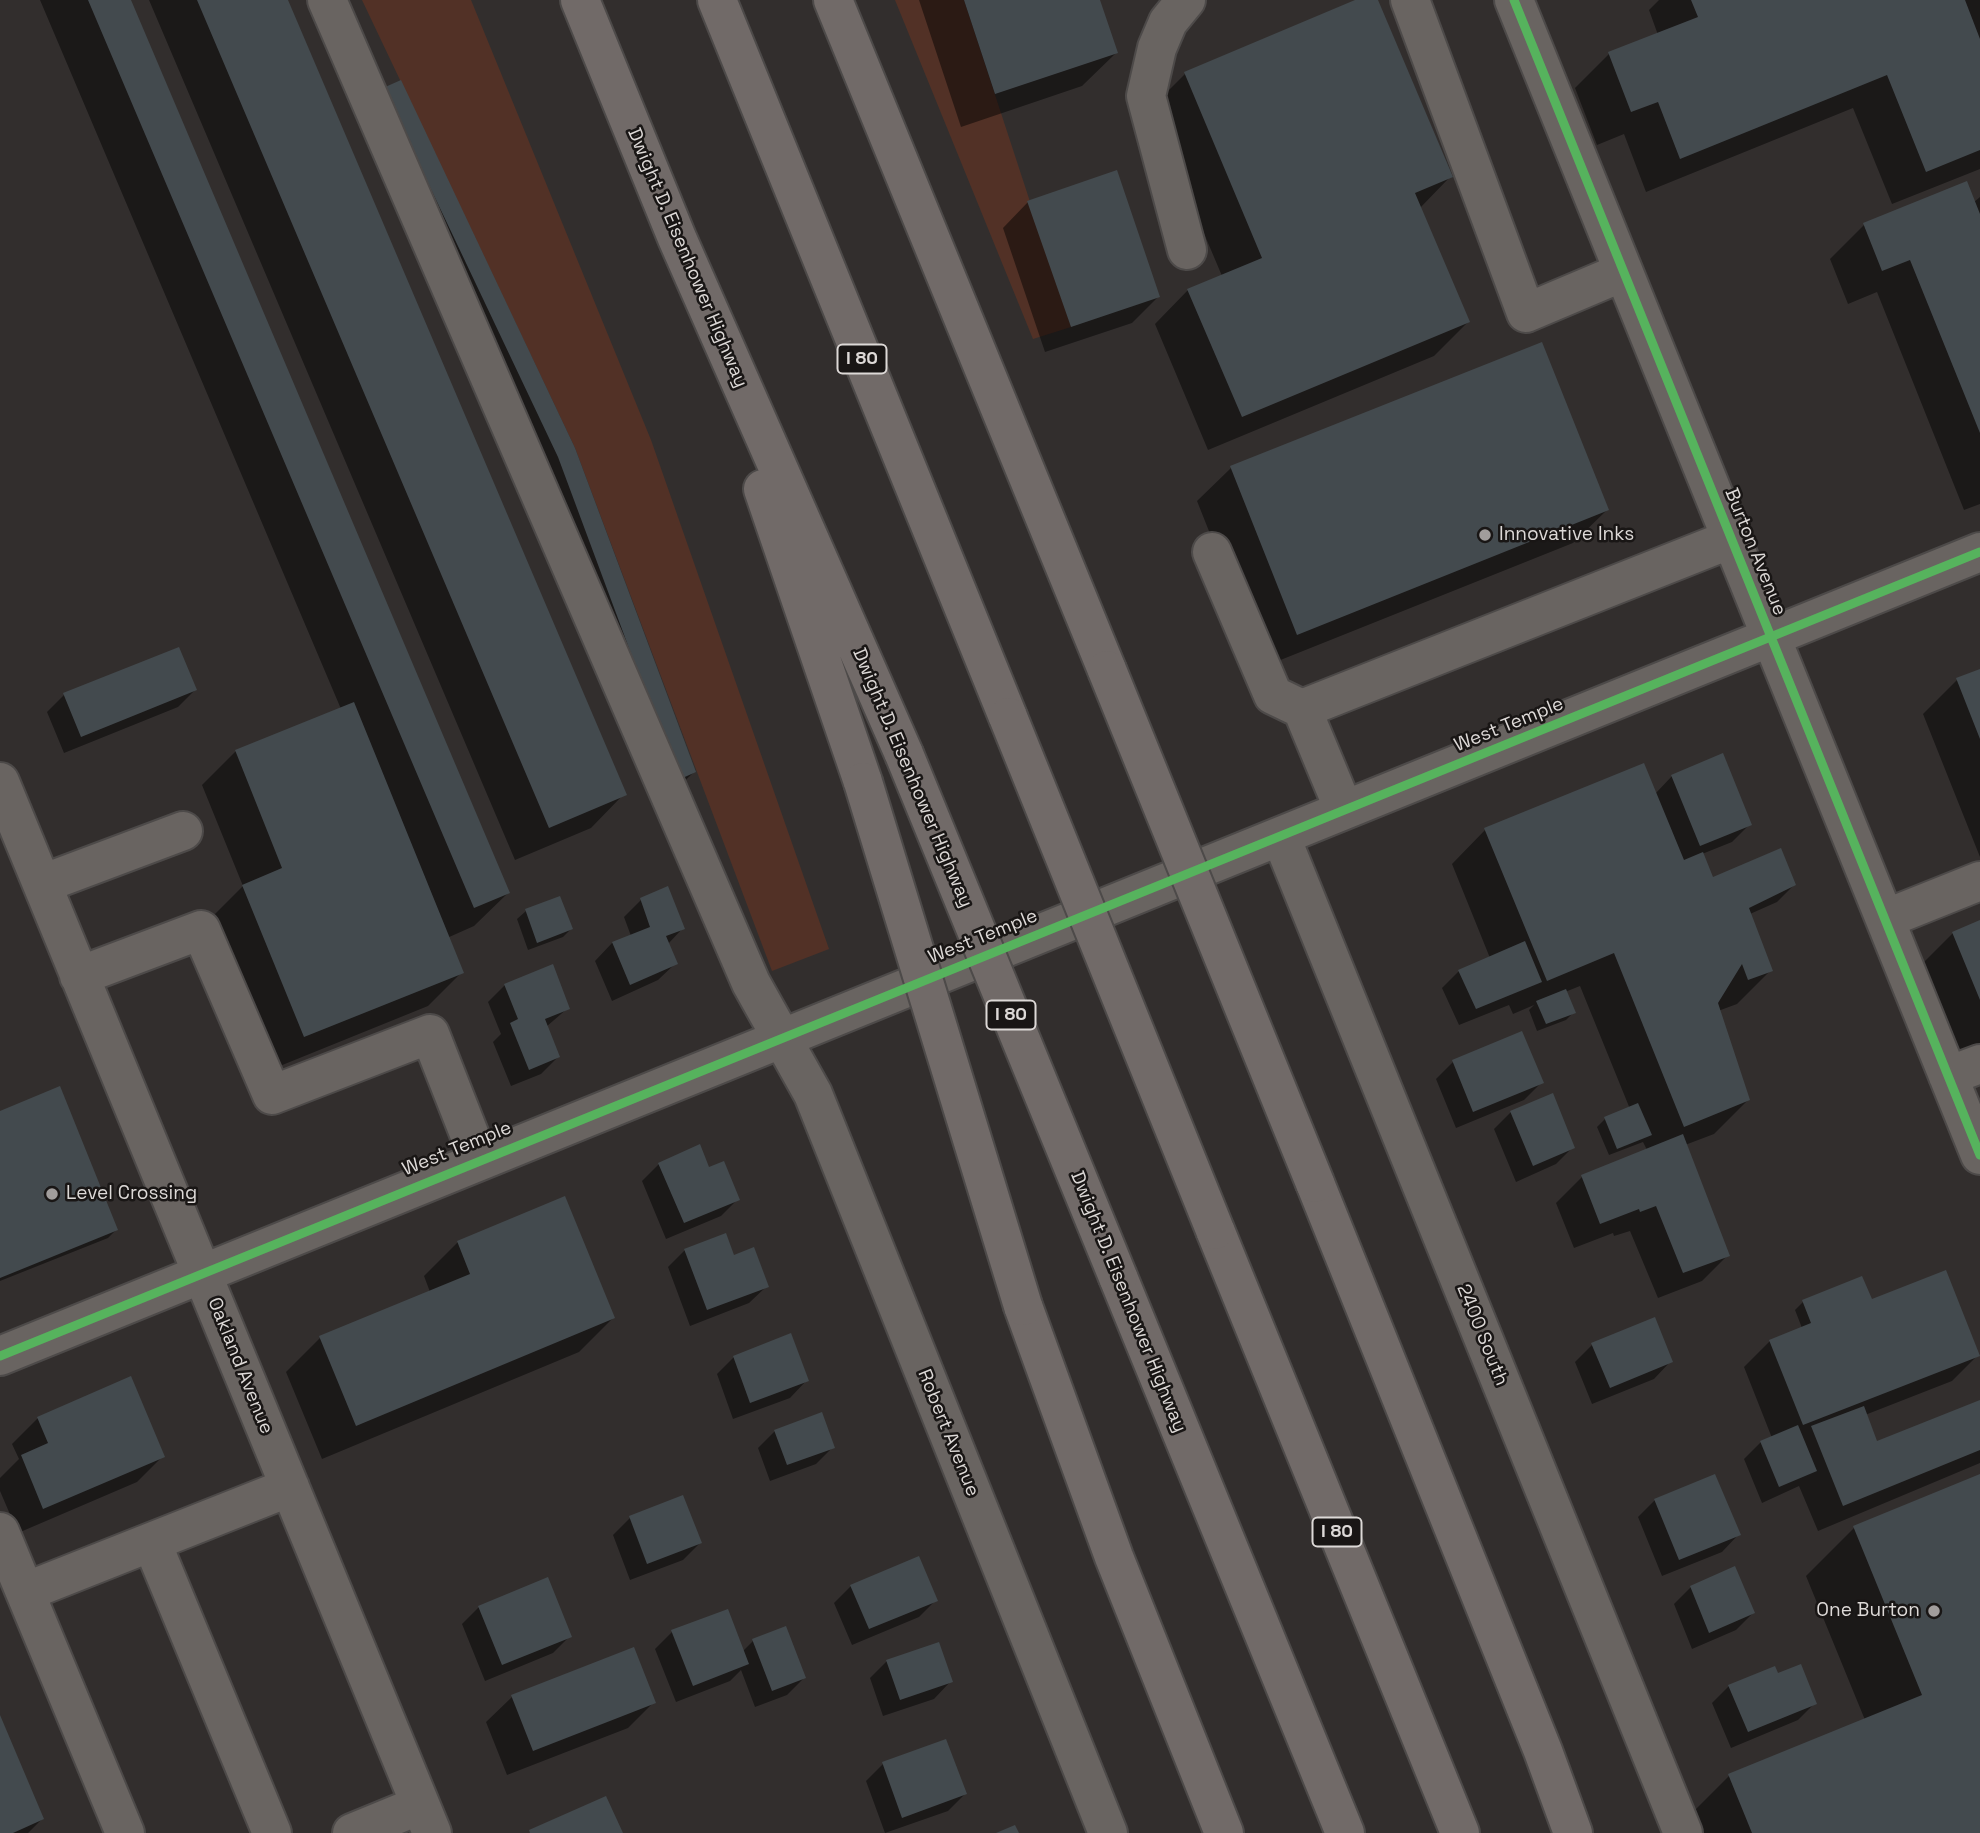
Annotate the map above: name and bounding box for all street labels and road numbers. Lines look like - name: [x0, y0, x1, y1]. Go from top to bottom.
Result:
- street label: Dwight D. Eisenhower Highway: [622, 125, 752, 391]
- road number: I 80: [838, 344, 886, 374]
- street label: Burton Avenue: [1719, 485, 1791, 619]
- street label: Dwight D. Eisenhower Highway: [847, 645, 977, 911]
- street label: West Temple: [1451, 693, 1567, 757]
- street label: West Temple: [925, 905, 1041, 969]
- road number: I 80: [986, 1000, 1036, 1030]
- street label: West Temple: [399, 1117, 515, 1181]
- street label: Dwight D. Eisenhower Highway: [1065, 1168, 1191, 1436]
- street label: 2400 South: [1451, 1281, 1513, 1389]
- street label: Oakland Avenue: [202, 1294, 278, 1438]
- street label: Robert Avenue: [912, 1366, 984, 1500]
- road number: I 80: [1312, 1518, 1362, 1546]

